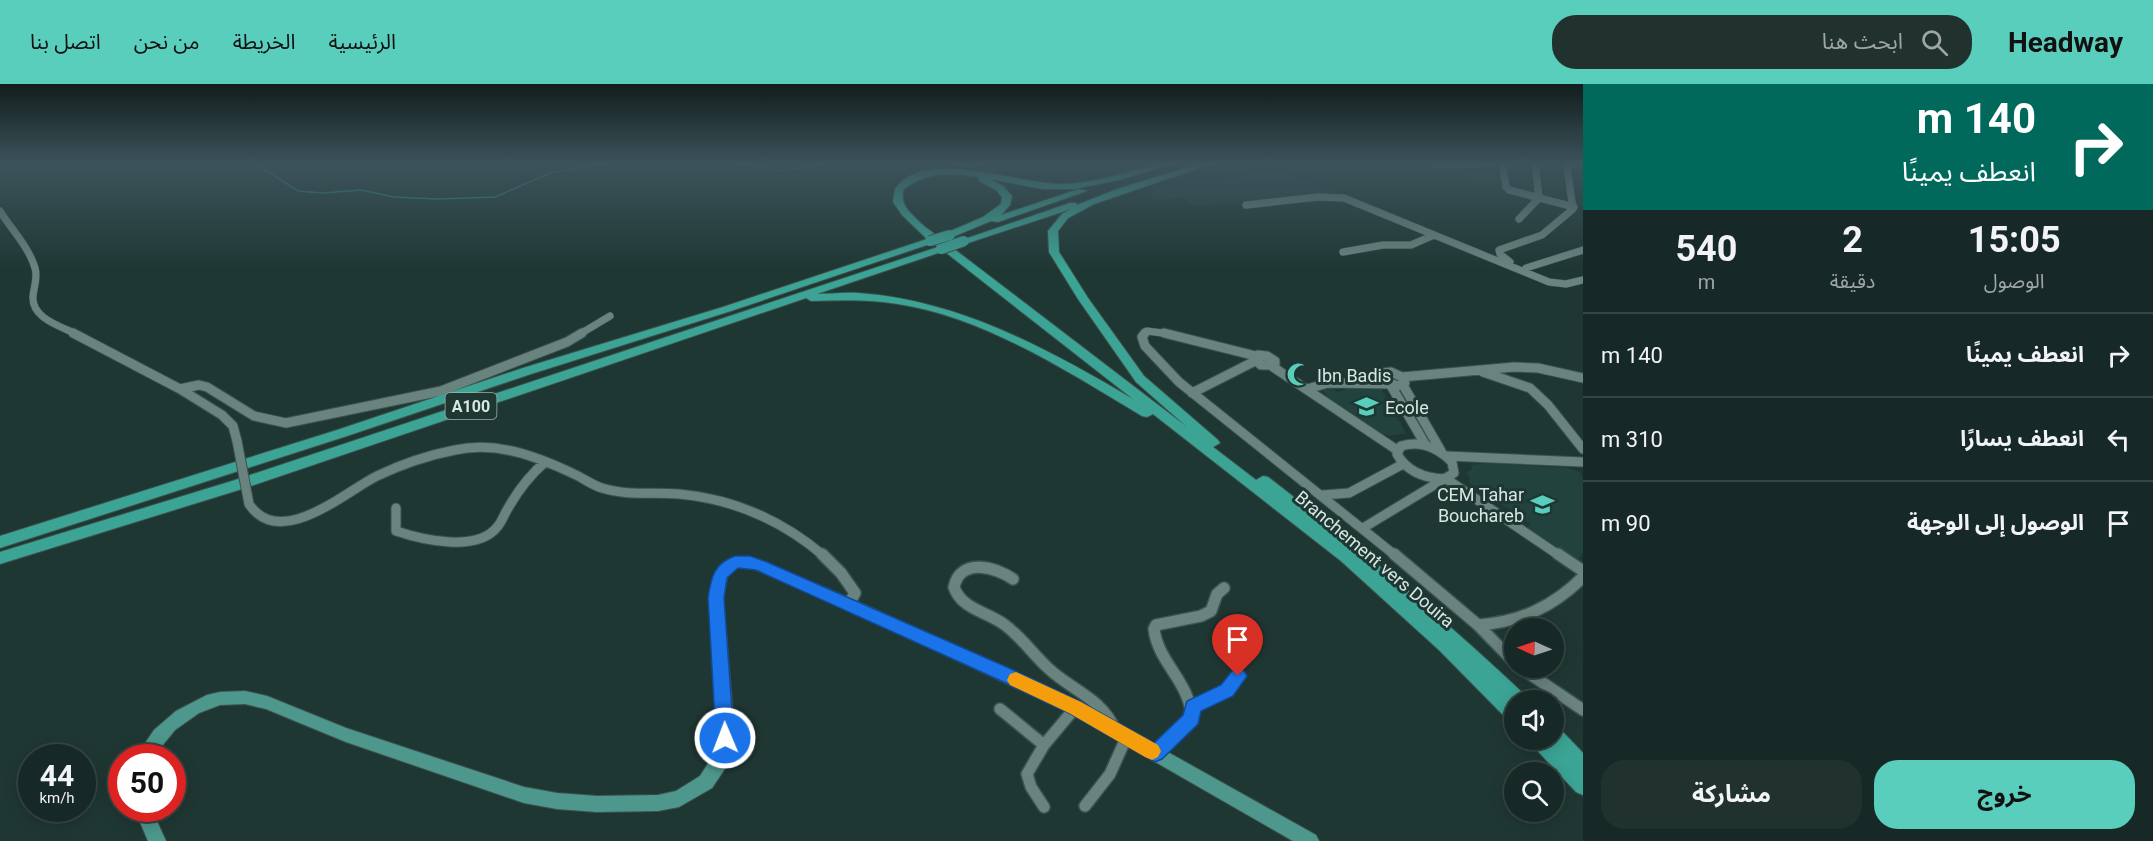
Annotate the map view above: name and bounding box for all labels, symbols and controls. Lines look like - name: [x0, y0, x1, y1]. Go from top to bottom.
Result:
- search box: [1552, 15, 1972, 69]
- icon: search: [1918, 26, 1951, 59]
- text: Headway: [2008, 26, 2123, 59]
- text: ابحث هنا: [1822, 29, 1903, 54]
- text: اتصل بنا: [30, 30, 101, 54]
- text: من نحن: [134, 30, 200, 54]
- text: الخريطة: [233, 30, 296, 54]
- text: الرئيسية: [329, 30, 396, 54]
- text: 140 m: [1917, 94, 2036, 143]
- icon: right: [2057, 108, 2135, 186]
- text: انعطف يمينًا: [1902, 156, 2036, 188]
- text: 2: [1842, 219, 1863, 261]
- text: 15:05: [1968, 219, 2061, 261]
- text: 540: [1675, 228, 1737, 270]
- text: دقيقة: [1830, 269, 1875, 293]
- text: الوصول: [1984, 269, 2045, 293]
- text: m: [1698, 270, 1715, 294]
- icon: right: [2102, 339, 2135, 372]
- text: انعطف يمينًا: [1966, 342, 2084, 367]
- text: 140 m: [1601, 343, 1663, 368]
- mosque icon: Ibn Badis: [1286, 362, 1312, 388]
- place label: Ibn Badis: [1317, 365, 1391, 386]
- road number: A100: [446, 393, 496, 419]
- school or university icon: Ecole: [1354, 394, 1380, 420]
- place label: Ecole: [1385, 397, 1429, 418]
- icon: left: [2102, 423, 2135, 456]
- text: انعطف يسارًا: [1960, 426, 2084, 451]
- text: 310 m: [1601, 427, 1663, 452]
- place label: CEM Tahar Bouchareb: [1437, 484, 1524, 526]
- street label: Branchement vers Douira: [1291, 486, 1459, 632]
- school or university icon: CEM Tahar Bouchareb: [1529, 491, 1555, 517]
- icon: arrive: [2102, 507, 2135, 540]
- text: الوصول إلى الوجهة: [1907, 510, 2084, 535]
- text: 90 m: [1601, 511, 1651, 536]
- pin: [1212, 614, 1263, 676]
- north arrow: [1504, 618, 1564, 678]
- map controls: [1504, 618, 1564, 822]
- icon: arrive: [1221, 623, 1254, 656]
- button: sound: [1504, 690, 1564, 750]
- position arrow: [693, 706, 757, 770]
- speed limit sign: 50: [108, 744, 186, 822]
- text: 44: [40, 758, 74, 793]
- button: مشاركة: [1601, 760, 1862, 829]
- button: خروج: [1874, 760, 2135, 829]
- button: search: [1504, 762, 1564, 822]
- text: km/h: [39, 789, 75, 807]

